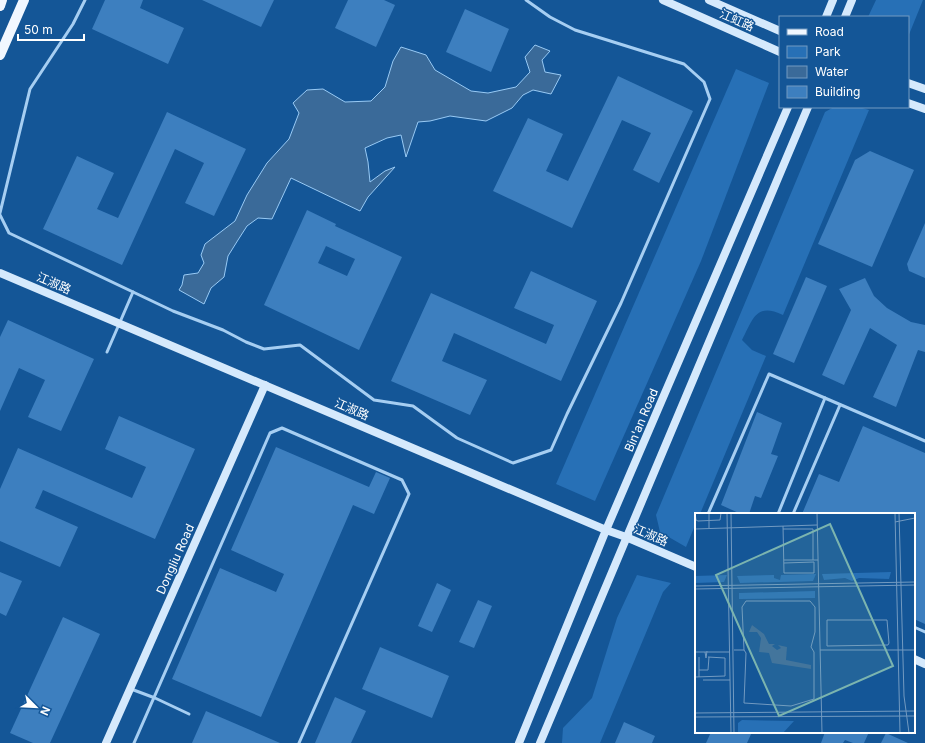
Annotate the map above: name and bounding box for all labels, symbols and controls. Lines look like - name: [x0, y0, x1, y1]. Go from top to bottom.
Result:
- street label: 江虹路: [717, 6, 757, 34]
- scale bar: [18, 16, 84, 42]
- legend: [779, 16, 909, 108]
- text: 50 m: [24, 22, 53, 37]
- text: Road: [815, 24, 844, 39]
- text: Park: [815, 44, 841, 59]
- text: Water: [815, 64, 849, 79]
- text: Building: [815, 84, 860, 99]
- street label: 江淑路: [34, 269, 74, 297]
- street label: Bin'an Road: [621, 386, 661, 454]
- street label: 江淑路: [332, 395, 372, 423]
- inset map: [695, 513, 915, 733]
- street label: Dongliu Road: [153, 521, 197, 597]
- street label: 江淑路: [631, 521, 671, 549]
- north arrow: [16, 687, 56, 727]
- text: N: [37, 704, 53, 718]

